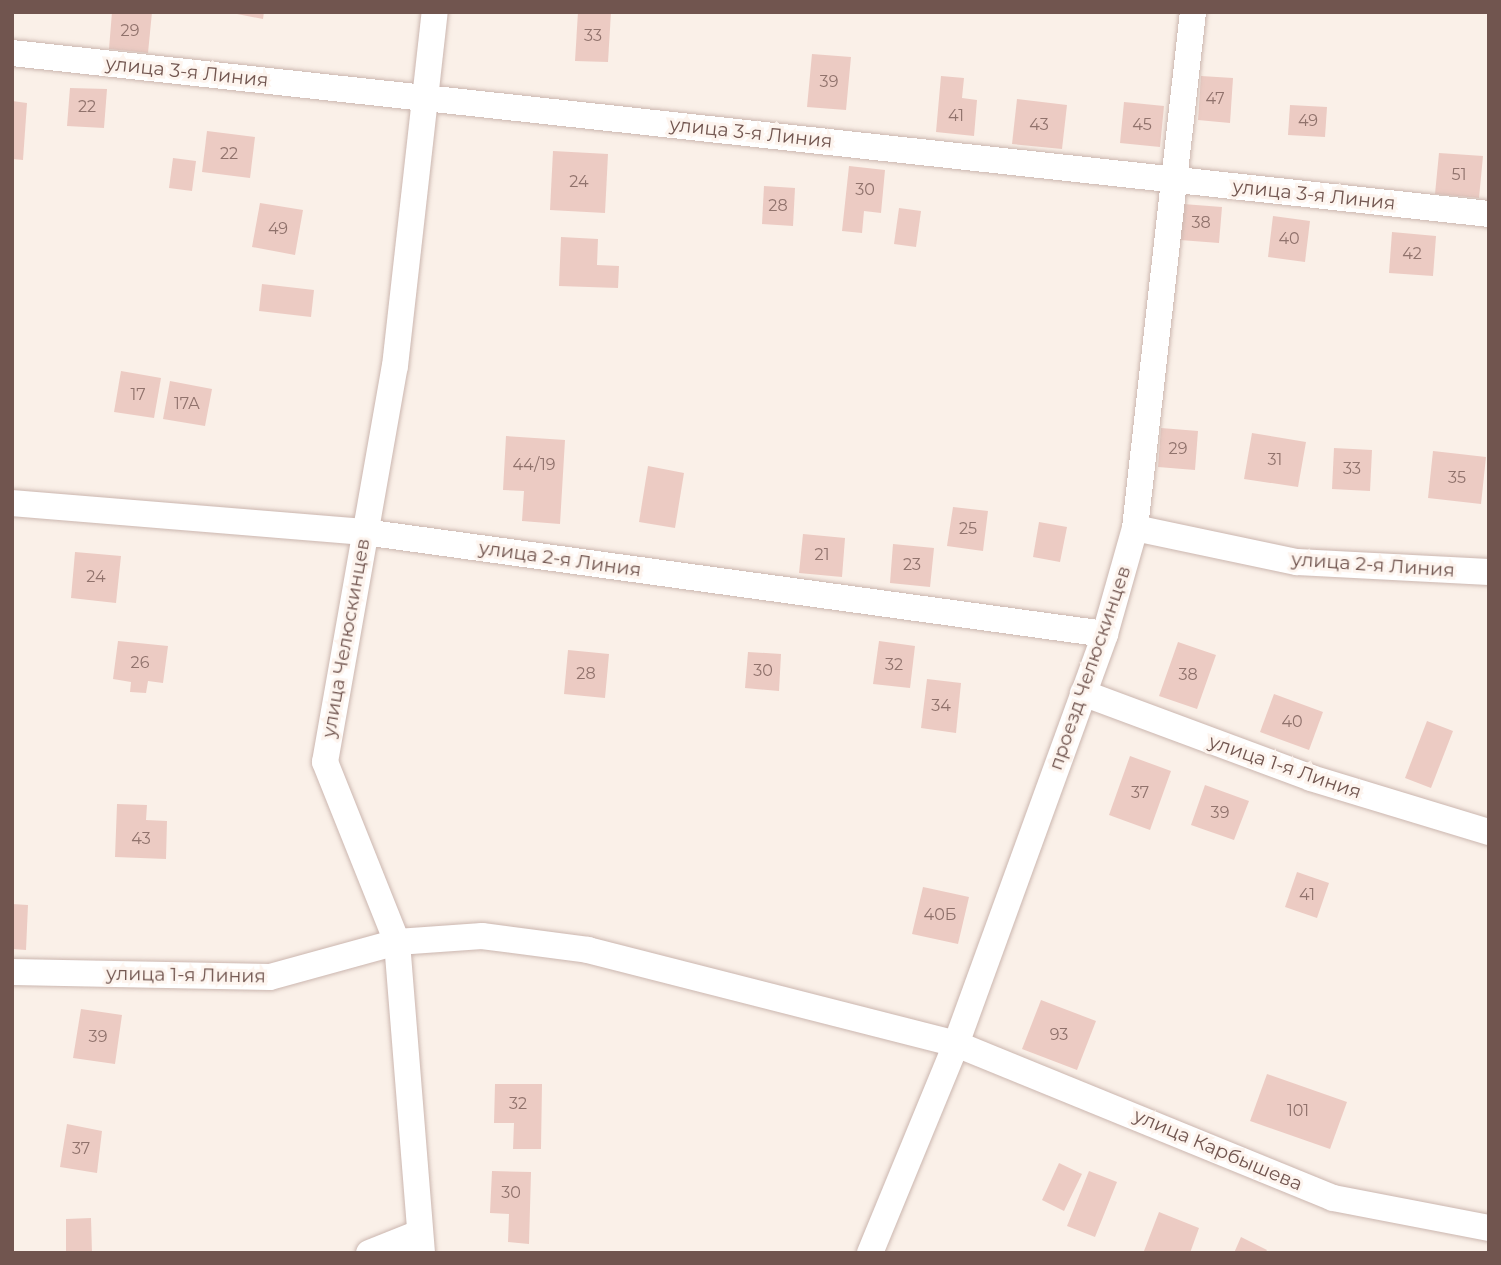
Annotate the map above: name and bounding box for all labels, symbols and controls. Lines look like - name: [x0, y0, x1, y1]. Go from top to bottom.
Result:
- house number: 29: [121, 21, 139, 41]
- house number: 33: [584, 26, 602, 46]
- street label: улица 3-я Линия: [104, 52, 270, 92]
- house number: 39: [820, 72, 838, 92]
- house number: 47: [1205, 89, 1225, 109]
- house number: 22: [78, 97, 96, 117]
- house number: 41: [948, 106, 964, 126]
- house number: 49: [1298, 111, 1318, 131]
- street label: улица 3-я Линия: [668, 113, 834, 153]
- house number: 43: [1029, 115, 1049, 135]
- house number: 45: [1132, 115, 1152, 135]
- house number: 22: [220, 144, 238, 164]
- house number: 51: [1452, 165, 1466, 185]
- house number: 24: [569, 172, 589, 192]
- street label: улица 3-я Линия: [1231, 175, 1397, 215]
- house number: 30: [855, 180, 875, 200]
- house number: 28: [768, 196, 788, 216]
- house number: 38: [1191, 213, 1211, 233]
- house number: 49: [268, 219, 288, 239]
- house number: 40: [1278, 229, 1300, 249]
- house number: 42: [1402, 244, 1422, 264]
- house number: 17: [130, 385, 146, 405]
- house number: 17А: [174, 394, 200, 414]
- house number: 29: [1169, 439, 1187, 459]
- house number: 31: [1268, 450, 1282, 470]
- house number: 44/19: [513, 455, 555, 475]
- house number: 33: [1343, 459, 1361, 479]
- house number: 35: [1448, 468, 1466, 488]
- house number: 25: [959, 519, 977, 539]
- street label: улица 2-я Линия: [477, 536, 643, 582]
- street label: улица Челюскинцев: [317, 537, 375, 739]
- house number: 21: [815, 545, 829, 565]
- street label: улица 2-я Линия: [1291, 548, 1455, 582]
- house number: 23: [903, 555, 921, 575]
- street label: проезд Челюскинцев: [1044, 563, 1136, 773]
- house number: 24: [86, 567, 106, 587]
- house number: 26: [131, 653, 149, 673]
- house number: 32: [885, 655, 903, 675]
- house number: 30: [753, 661, 773, 681]
- house number: 28: [576, 664, 596, 684]
- house number: 38: [1178, 665, 1198, 685]
- house number: 34: [931, 696, 951, 716]
- house number: 40: [1281, 712, 1303, 732]
- street label: улица 1-я Линия: [1206, 730, 1364, 804]
- house number: 37: [1131, 783, 1149, 803]
- house number: 39: [1211, 803, 1229, 823]
- house number: 43: [131, 829, 151, 849]
- house number: 41: [1299, 885, 1315, 905]
- house number: 40Б: [924, 905, 956, 925]
- street label: улица 1-я Линия: [106, 962, 266, 988]
- house number: 93: [1050, 1025, 1068, 1045]
- house number: 39: [89, 1027, 107, 1047]
- house number: 32: [509, 1094, 527, 1114]
- house number: 101: [1287, 1101, 1309, 1121]
- street label: улица Карбышева: [1130, 1104, 1306, 1196]
- house number: 37: [72, 1139, 90, 1159]
- house number: 30: [501, 1183, 521, 1203]

